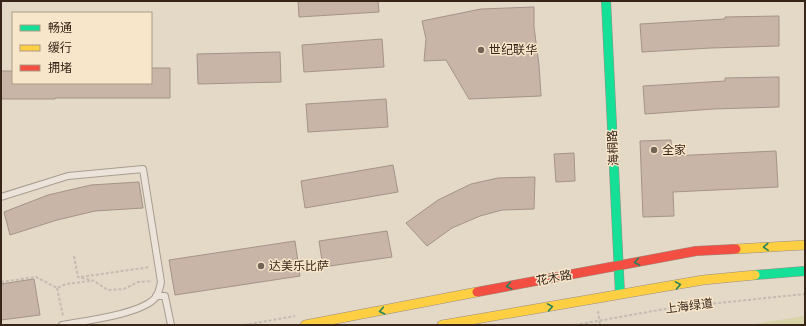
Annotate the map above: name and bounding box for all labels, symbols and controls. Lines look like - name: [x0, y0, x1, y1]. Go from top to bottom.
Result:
- legend: [12, 12, 152, 84]
- text: 畅通: [48, 21, 72, 35]
- text: 缓行: [48, 41, 72, 55]
- place label: 世纪联华: [489, 43, 537, 57]
- marker: 世纪联华: [476, 45, 486, 55]
- text: 拥堵: [48, 61, 72, 75]
- street label: 海桐路: [605, 130, 621, 166]
- place label: 全家: [662, 143, 686, 157]
- marker: 全家: [649, 145, 659, 155]
- one-way arrow: [763, 243, 769, 252]
- one-way arrow: [634, 257, 640, 266]
- place label: 达美乐比萨: [269, 259, 329, 273]
- marker: 达美乐比萨: [256, 261, 266, 271]
- street label: 花木路: [535, 268, 573, 288]
- one-way arrow: [675, 281, 681, 290]
- one-way arrow: [506, 282, 513, 290]
- street label: 上海绿道: [664, 296, 714, 316]
- one-way arrow: [547, 303, 553, 311]
- one-way arrow: [379, 306, 385, 314]

